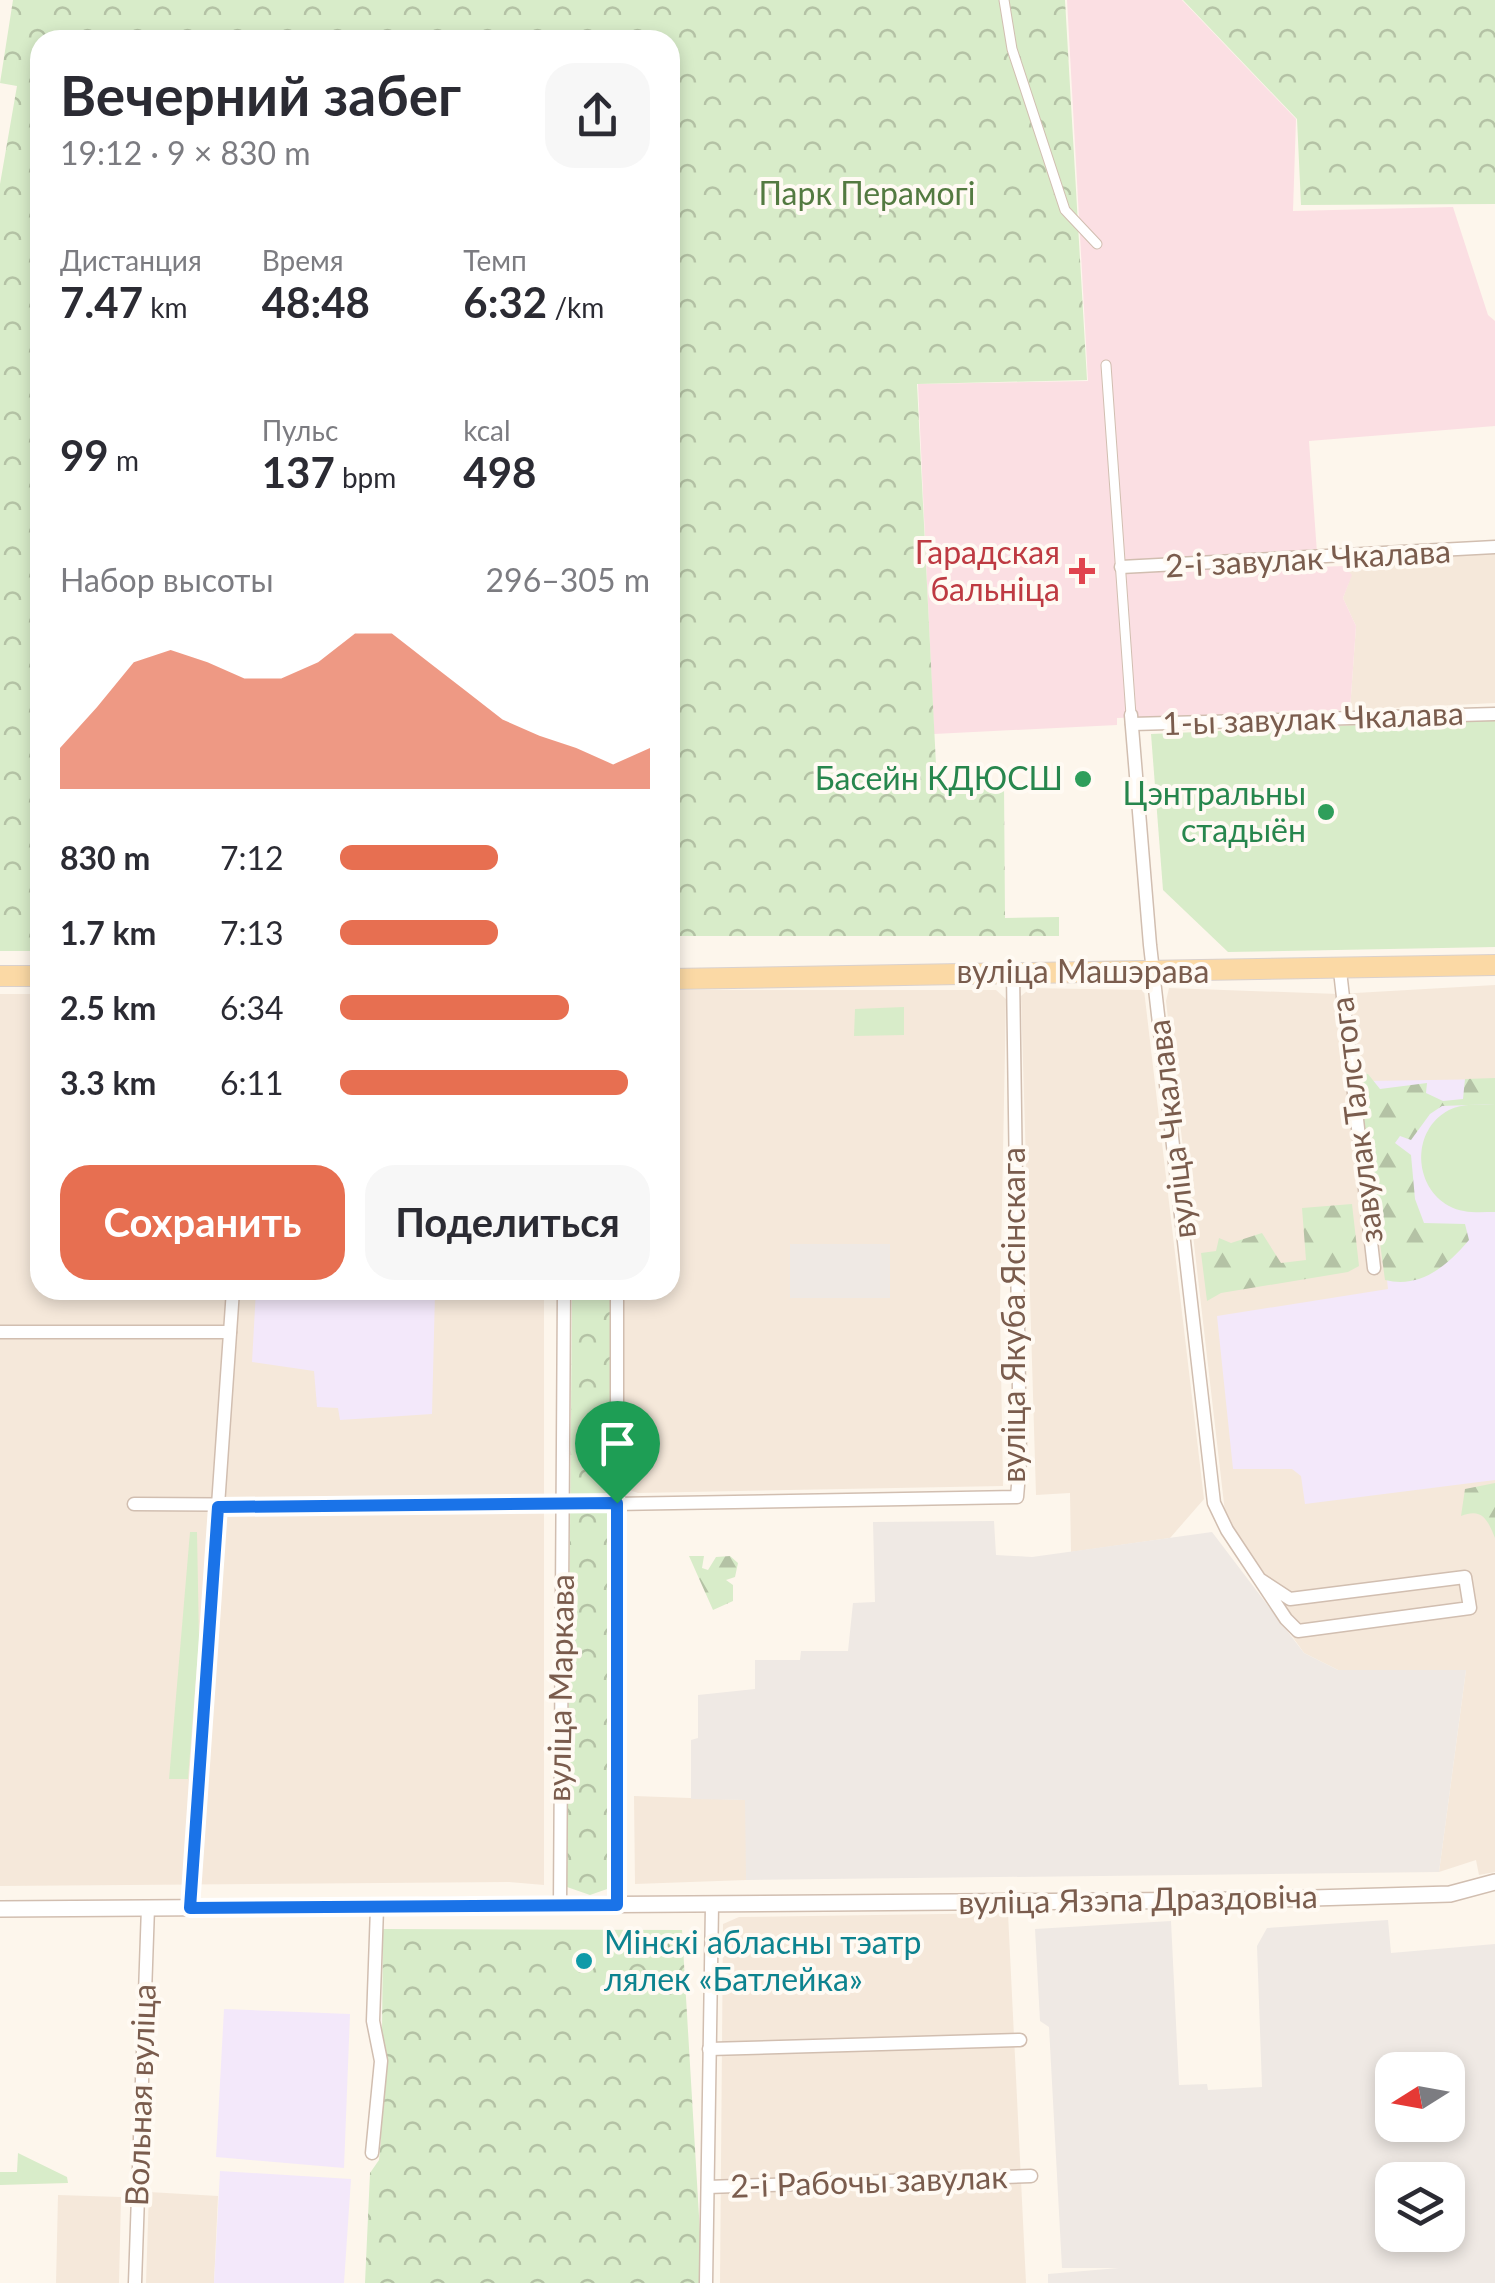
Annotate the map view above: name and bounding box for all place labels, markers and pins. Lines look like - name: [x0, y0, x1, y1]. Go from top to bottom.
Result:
- place label: Гарадская бальніца: [915, 532, 1060, 608]
- marker: Гарадская бальніца: [1069, 558, 1095, 584]
- place label: Басейн КДЮСШ: [815, 758, 1063, 797]
- marker: Басейн КДЮСШ: [1072, 768, 1094, 790]
- place label: Цэнтральны стадыён: [1123, 773, 1306, 849]
- marker: Цэнтральны стадыён: [1315, 801, 1337, 823]
- pin: [575, 1401, 660, 1504]
- place label: Мінскі абласны тэатр лялек «Батлейка»: [604, 1922, 921, 1998]
- marker: Мінскі абласны тэатр лялек «Батлейка»: [573, 1950, 595, 1972]

